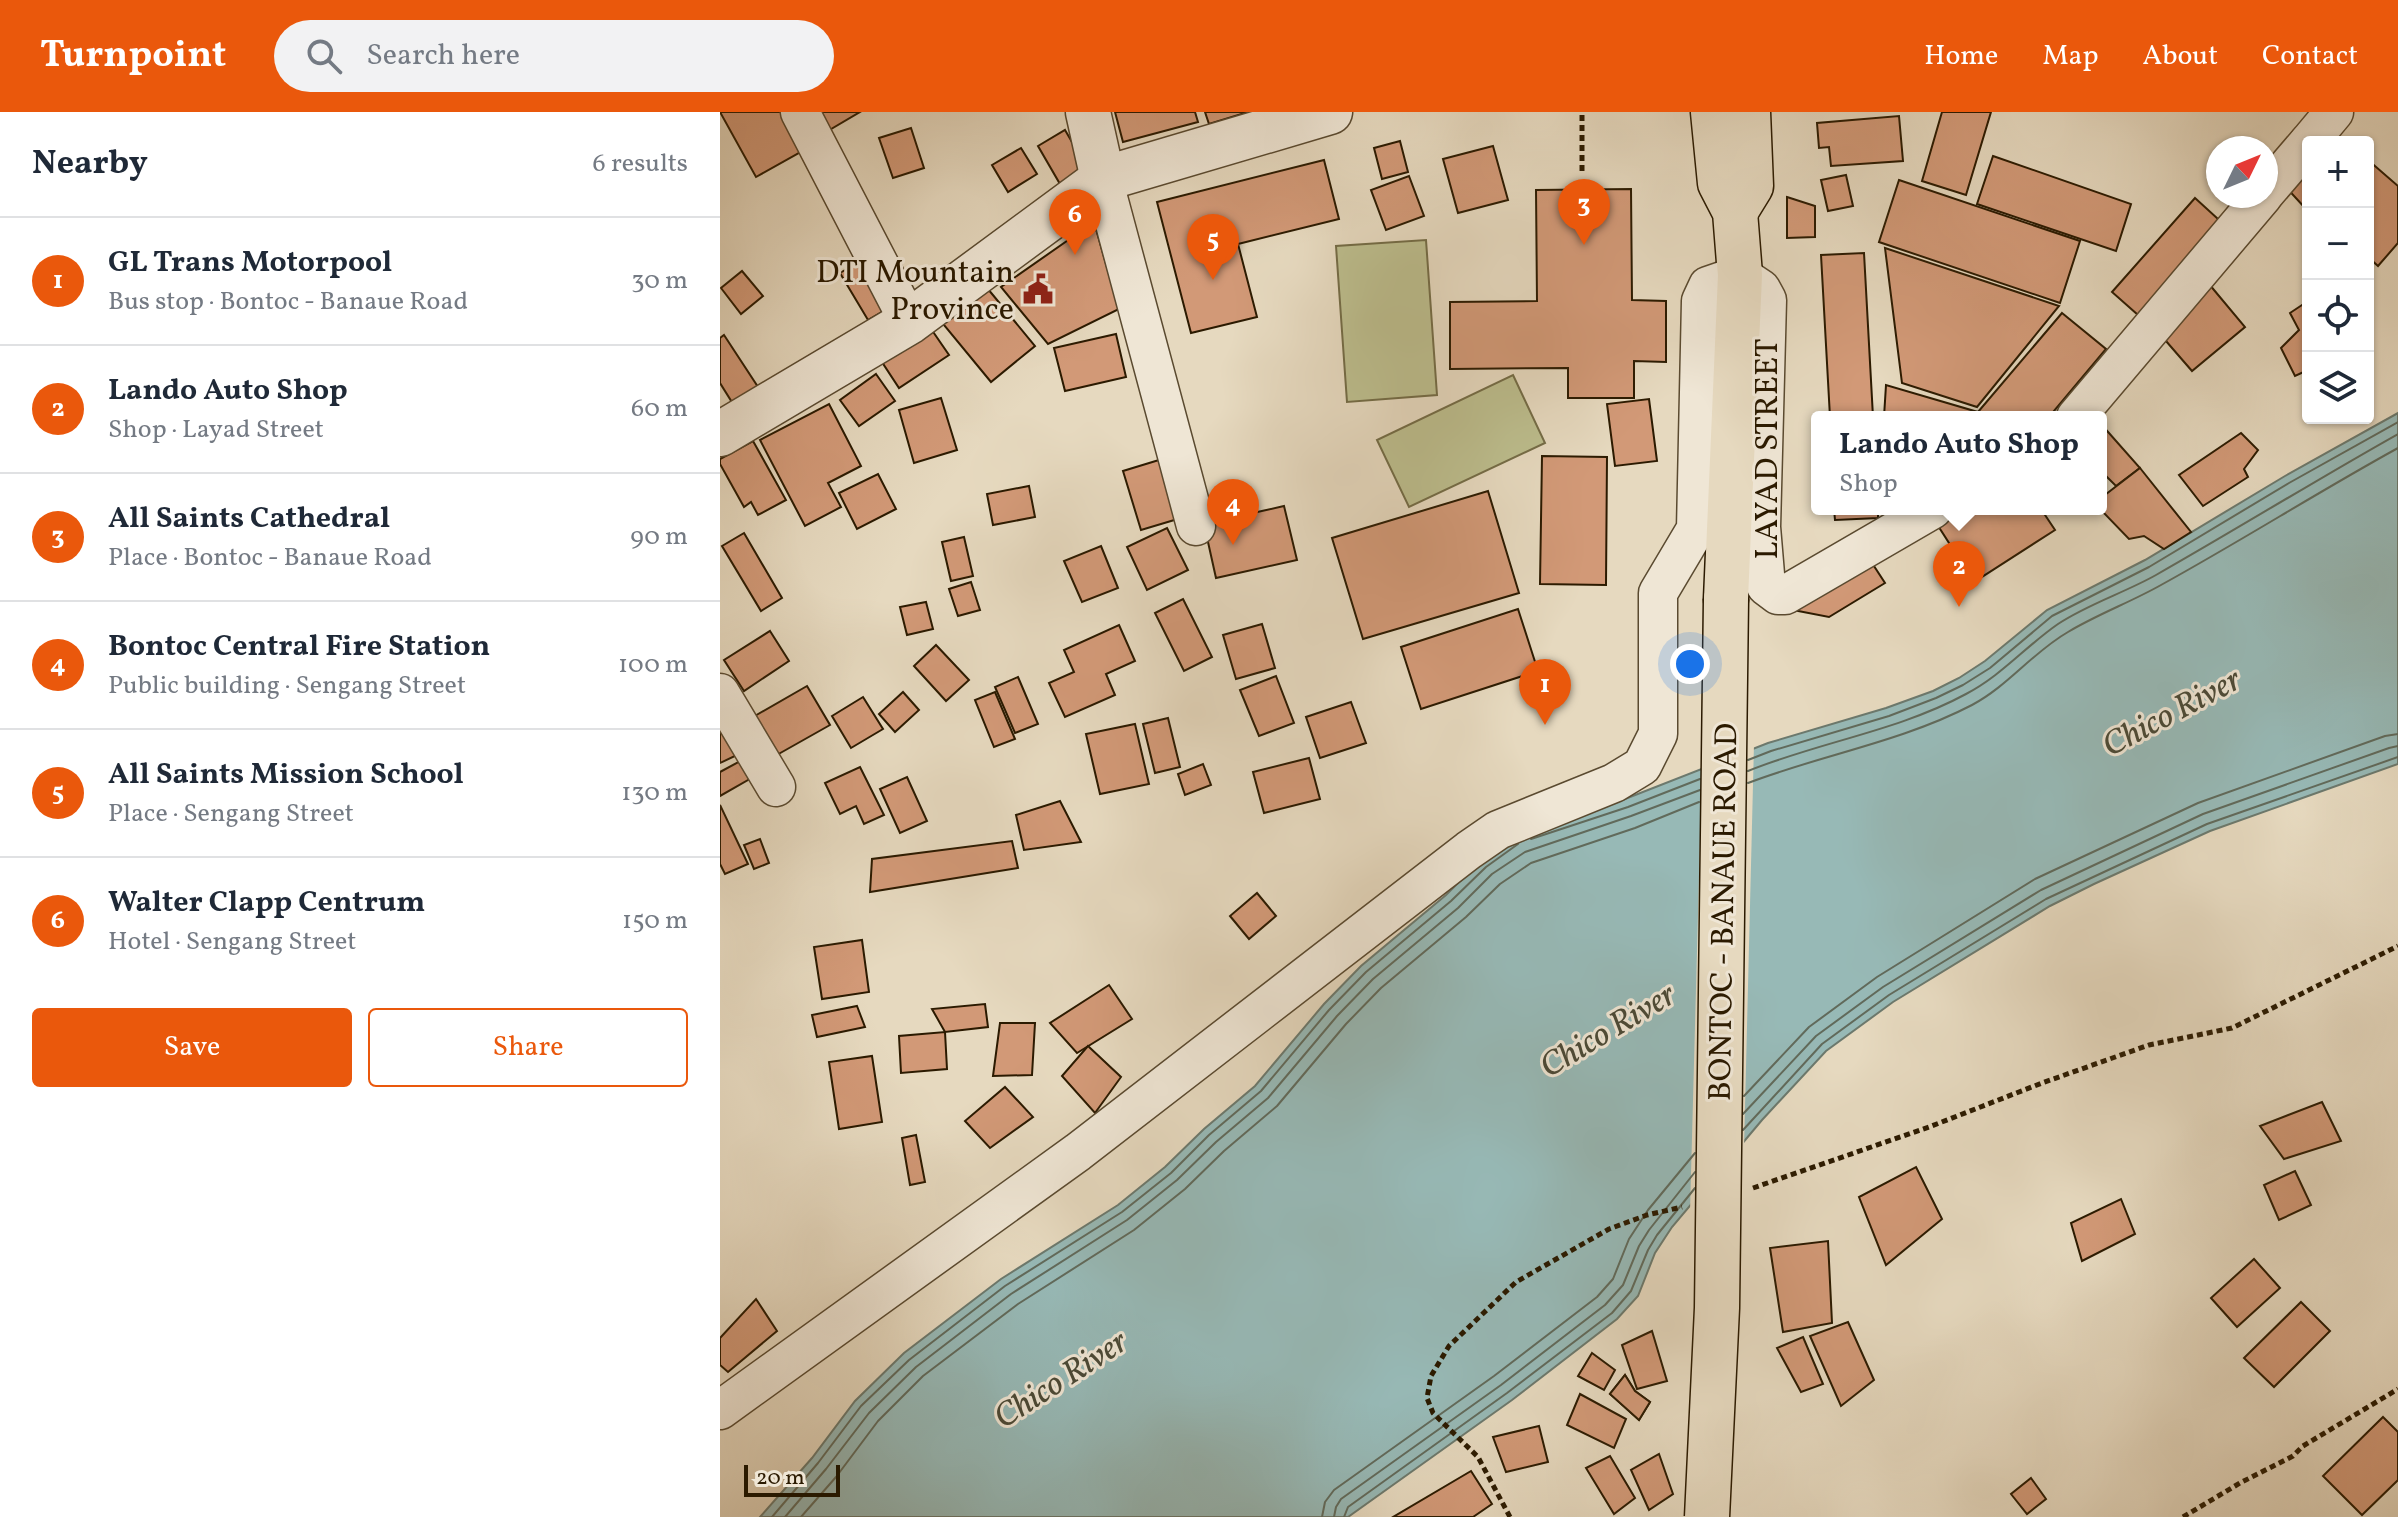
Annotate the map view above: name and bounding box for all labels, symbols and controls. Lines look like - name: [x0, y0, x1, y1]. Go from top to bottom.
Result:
- search box: [274, 20, 834, 92]
- text: Turnpoint: [40, 30, 226, 83]
- icon: search: [302, 34, 346, 78]
- text: Search here: [366, 35, 520, 77]
- text: Home: [1924, 37, 1998, 76]
- text: Map: [2042, 37, 2098, 76]
- text: About: [2142, 37, 2218, 76]
- text: Contact: [2262, 37, 2358, 76]
- north arrow: [2206, 136, 2278, 208]
- map controls: [2302, 136, 2374, 424]
- button: +: [2302, 136, 2374, 208]
- text: Nearby: [32, 141, 148, 188]
- text: 6 results: [593, 146, 688, 182]
- pin: 3: [1558, 179, 1610, 245]
- pin: 6: [1049, 189, 1101, 255]
- button: −: [2302, 208, 2374, 280]
- pin: 5: [1187, 214, 1239, 280]
- text: GL Trans Motorpool: [108, 242, 392, 284]
- place label: DTI Mountain Province: [816, 252, 1014, 333]
- text: 1: [53, 263, 63, 299]
- text: 30 m: [631, 263, 688, 299]
- public building icon: DTI Mountain Province: [1021, 272, 1055, 306]
- button: locate: [2302, 280, 2374, 352]
- text: Bus stop · Bontoc - Banaue Road: [108, 284, 468, 320]
- street label: LAYAD STREET: [1747, 339, 1791, 559]
- button: layers: [2302, 352, 2374, 424]
- text: Lando Auto Shop: [108, 370, 348, 412]
- text: 2: [51, 391, 65, 427]
- text: 60 m: [631, 391, 688, 427]
- popup: [1811, 411, 2107, 515]
- text: Shop · Layad Street: [108, 412, 324, 448]
- text: Lando Auto Shop: [1839, 424, 2079, 466]
- text: Shop: [1839, 466, 1898, 502]
- pin: 4: [1207, 479, 1259, 545]
- text: All Saints Cathedral: [108, 498, 390, 540]
- text: 3: [51, 519, 65, 555]
- text: 90 m: [630, 519, 688, 555]
- text: Place · Bontoc - Banaue Road: [108, 540, 432, 576]
- pin: 2: [1933, 541, 1985, 607]
- text: Bontoc Central Fire Station: [108, 626, 490, 668]
- your location: [1670, 644, 1710, 684]
- text: 4: [50, 647, 66, 683]
- text: 100 m: [618, 647, 688, 683]
- water label: Chico River: [2095, 658, 2251, 770]
- pin: 1: [1519, 659, 1571, 725]
- text: Public building · Sengang Street: [108, 668, 466, 704]
- street label: BONTOC - BANAUE ROAD: [1700, 723, 1750, 1102]
- text: All Saints Mission School: [108, 754, 464, 796]
- text: 5: [52, 775, 64, 811]
- text: 130 m: [621, 775, 688, 811]
- text: Place · Sengang Street: [108, 796, 354, 832]
- text: Walter Clapp Centrum: [108, 882, 425, 924]
- text: 6: [51, 903, 65, 939]
- text: 150 m: [622, 903, 688, 939]
- text: Hotel · Sengang Street: [108, 924, 356, 960]
- water label: Chico River: [1532, 973, 1686, 1091]
- button: Save: [32, 1008, 352, 1087]
- button: Share: [368, 1008, 688, 1087]
- water label: Chico River: [986, 1320, 1138, 1442]
- scale bar: [744, 1461, 840, 1497]
- text: 20 m: [756, 1463, 805, 1494]

